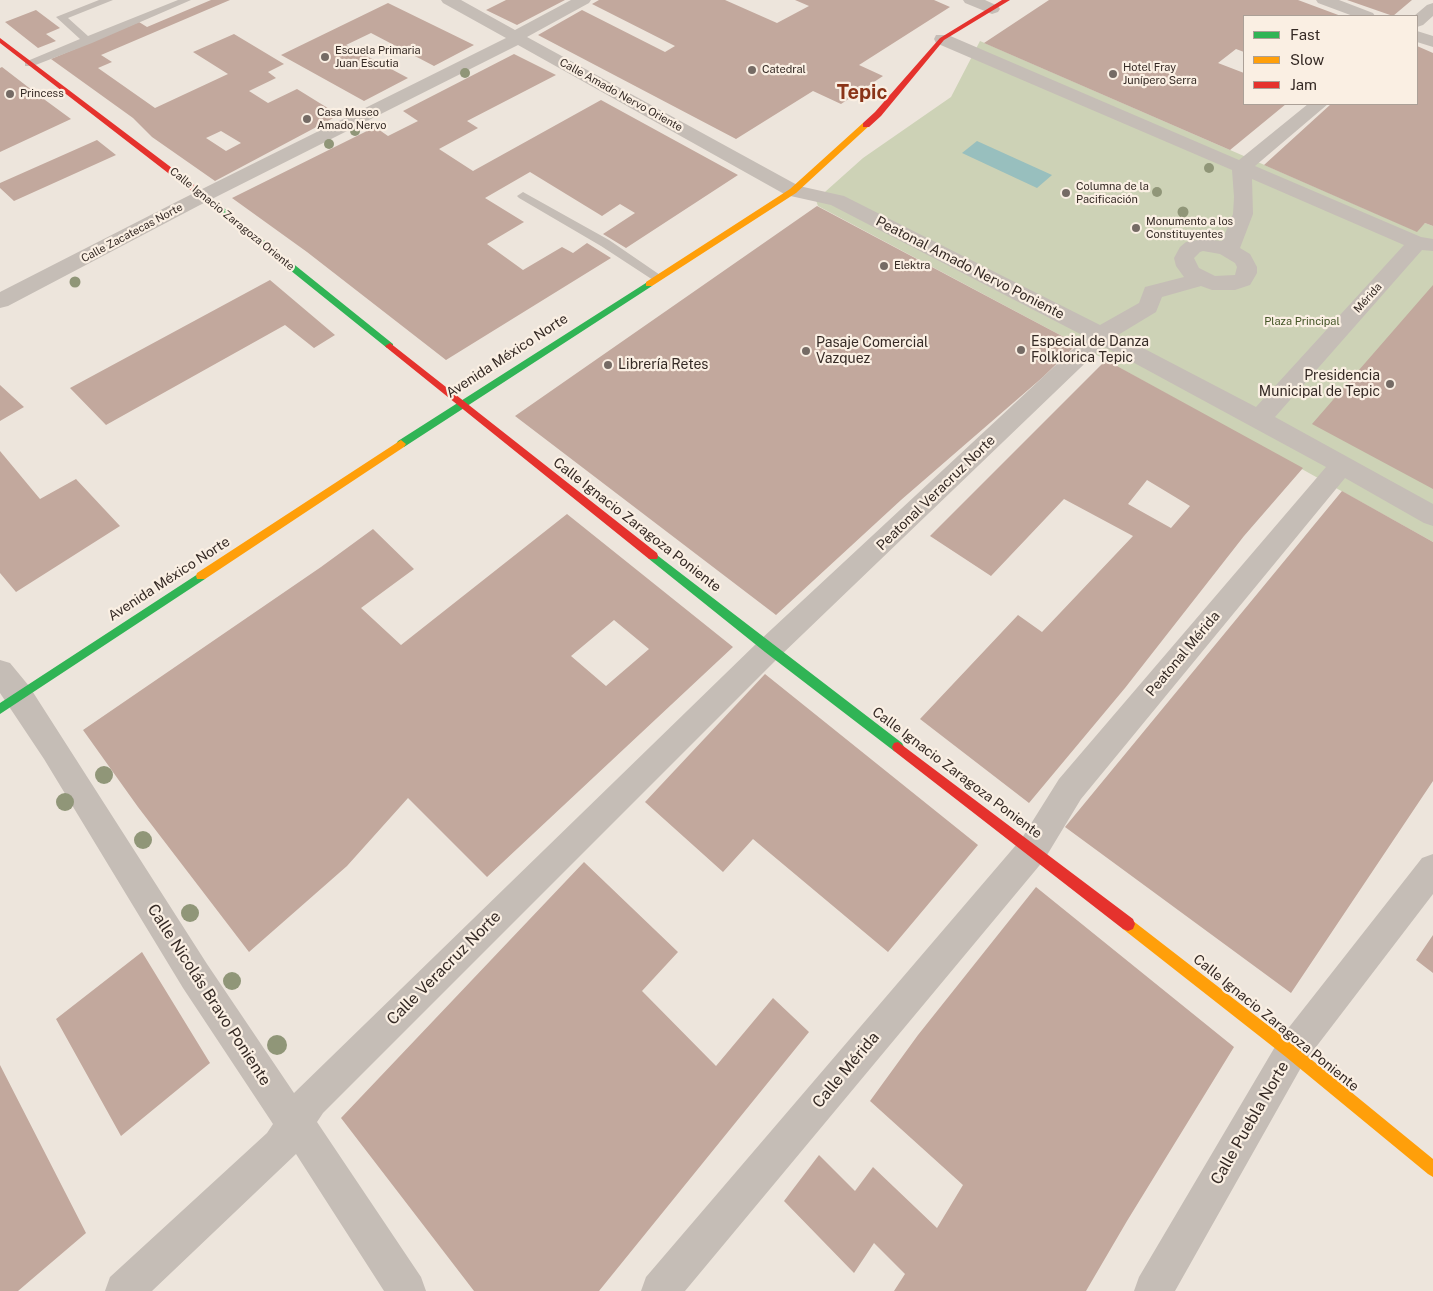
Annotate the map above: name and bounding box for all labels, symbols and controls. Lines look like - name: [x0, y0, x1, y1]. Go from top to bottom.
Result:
- legend: [1243, 15, 1418, 105]
- text: Fast: [1290, 26, 1320, 43]
- place label: Escuela Primaria Juan Escutia: [335, 44, 421, 70]
- marker: Escuela Primaria Juan Escutia: [319, 51, 331, 63]
- text: Slow: [1290, 51, 1324, 68]
- street label: Calle Amado Nervo Oriente: [557, 56, 685, 134]
- place label: Hotel Fray Junípero Serra: [1123, 61, 1197, 87]
- place label: Catedral: [762, 63, 806, 77]
- marker: Catedral: [746, 64, 758, 76]
- marker: Hotel Fray Junípero Serra: [1107, 68, 1119, 80]
- text: Jam: [1290, 76, 1317, 93]
- district label: Tepic: [837, 81, 887, 105]
- place label: Princess: [20, 87, 64, 101]
- marker: Princess: [4, 88, 16, 100]
- place label: Casa Museo Amado Nervo: [317, 106, 386, 132]
- marker: Casa Museo Amado Nervo: [301, 113, 313, 125]
- street label: Calle Ignacio Zaragoza Oriente: [167, 165, 297, 273]
- place label: Columna de la Pacificación: [1076, 180, 1149, 206]
- marker: Columna de la Pacificación: [1060, 187, 1072, 199]
- street label: Calle Zacatecas Norte: [79, 201, 185, 265]
- street label: Peatonal Amado Nervo Poniente: [873, 213, 1067, 323]
- place label: Monumento a los Constituyentes: [1146, 215, 1233, 241]
- marker: Monumento a los Constituyentes: [1130, 222, 1142, 234]
- place label: Elektra: [894, 259, 930, 273]
- marker: Elektra: [878, 260, 890, 272]
- street label: Mérida: [1351, 280, 1385, 316]
- street label: Avenida México Norte: [443, 310, 571, 402]
- park label: Plaza Principal: [1264, 315, 1340, 329]
- place label: Especial de Danza Folklorica Tepic: [1031, 334, 1149, 367]
- place label: Pasaje Comercial Vazquez: [816, 335, 928, 368]
- marker: Especial de Danza Folklorica Tepic: [1015, 344, 1027, 356]
- marker: Pasaje Comercial Vazquez: [800, 345, 812, 357]
- place label: Librería Retes: [618, 357, 708, 373]
- marker: Librería Retes: [602, 359, 614, 371]
- place label: Presidencia Municipal de Tepic: [1259, 368, 1380, 401]
- marker: Presidencia Municipal de Tepic: [1384, 378, 1396, 390]
- street label: Peatonal Veracruz Norte: [873, 432, 999, 554]
- street label: Calle Ignacio Zaragoza Poniente: [550, 454, 724, 596]
- street label: Avenida México Norte: [105, 533, 233, 625]
- street label: Peatonal Mérida: [1143, 608, 1223, 700]
- street label: Calle Ignacio Zaragoza Poniente: [869, 704, 1045, 842]
- street label: Calle Nicolás Bravo Poniente: [143, 901, 275, 1089]
- street label: Calle Veracruz Norte: [383, 907, 505, 1029]
- street label: Calle Ignacio Zaragoza Poniente: [1190, 951, 1362, 1095]
- street label: Calle Mérida: [809, 1028, 883, 1112]
- street label: Calle Puebla Norte: [1207, 1058, 1293, 1188]

